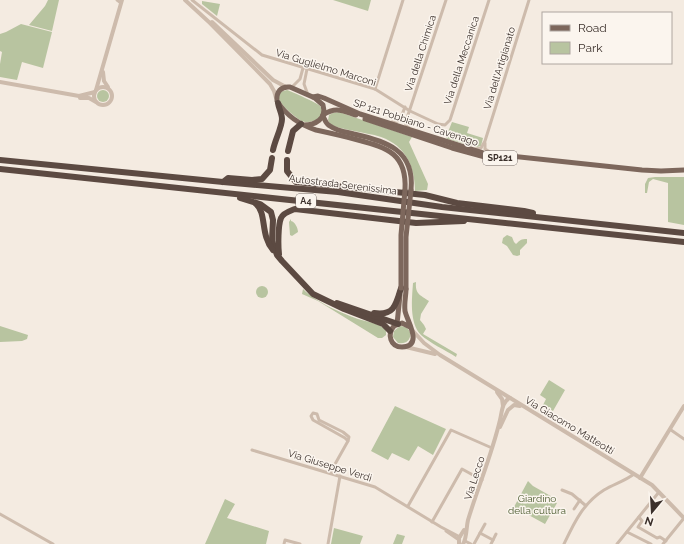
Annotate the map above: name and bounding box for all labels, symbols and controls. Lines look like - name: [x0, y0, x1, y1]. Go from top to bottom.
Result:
- legend: [542, 12, 672, 64]
- street label: Via della Chimica: [403, 14, 438, 93]
- street label: Via della Meccanica: [442, 15, 481, 106]
- text: Road: [578, 21, 607, 35]
- street label: Via dell'Artigianato: [482, 26, 517, 111]
- text: Park: [578, 41, 603, 55]
- street label: Via Guglielmo Marconi: [274, 47, 377, 88]
- street label: SP 121 Pobbiano - Cavenago: [352, 97, 480, 148]
- road number: SP121: [483, 151, 517, 165]
- street label: Autostrada Serenissima: [288, 172, 398, 197]
- road number: A4: [296, 194, 316, 208]
- street label: Via Giacomo Matteotti: [523, 394, 616, 456]
- street label: Via Giuseppe Verdi: [287, 447, 373, 483]
- street label: Via Lecco: [462, 455, 487, 501]
- north arrow: [632, 492, 672, 532]
- park label: Giardino della cultura: [508, 493, 566, 516]
- text: N: [643, 514, 655, 529]

